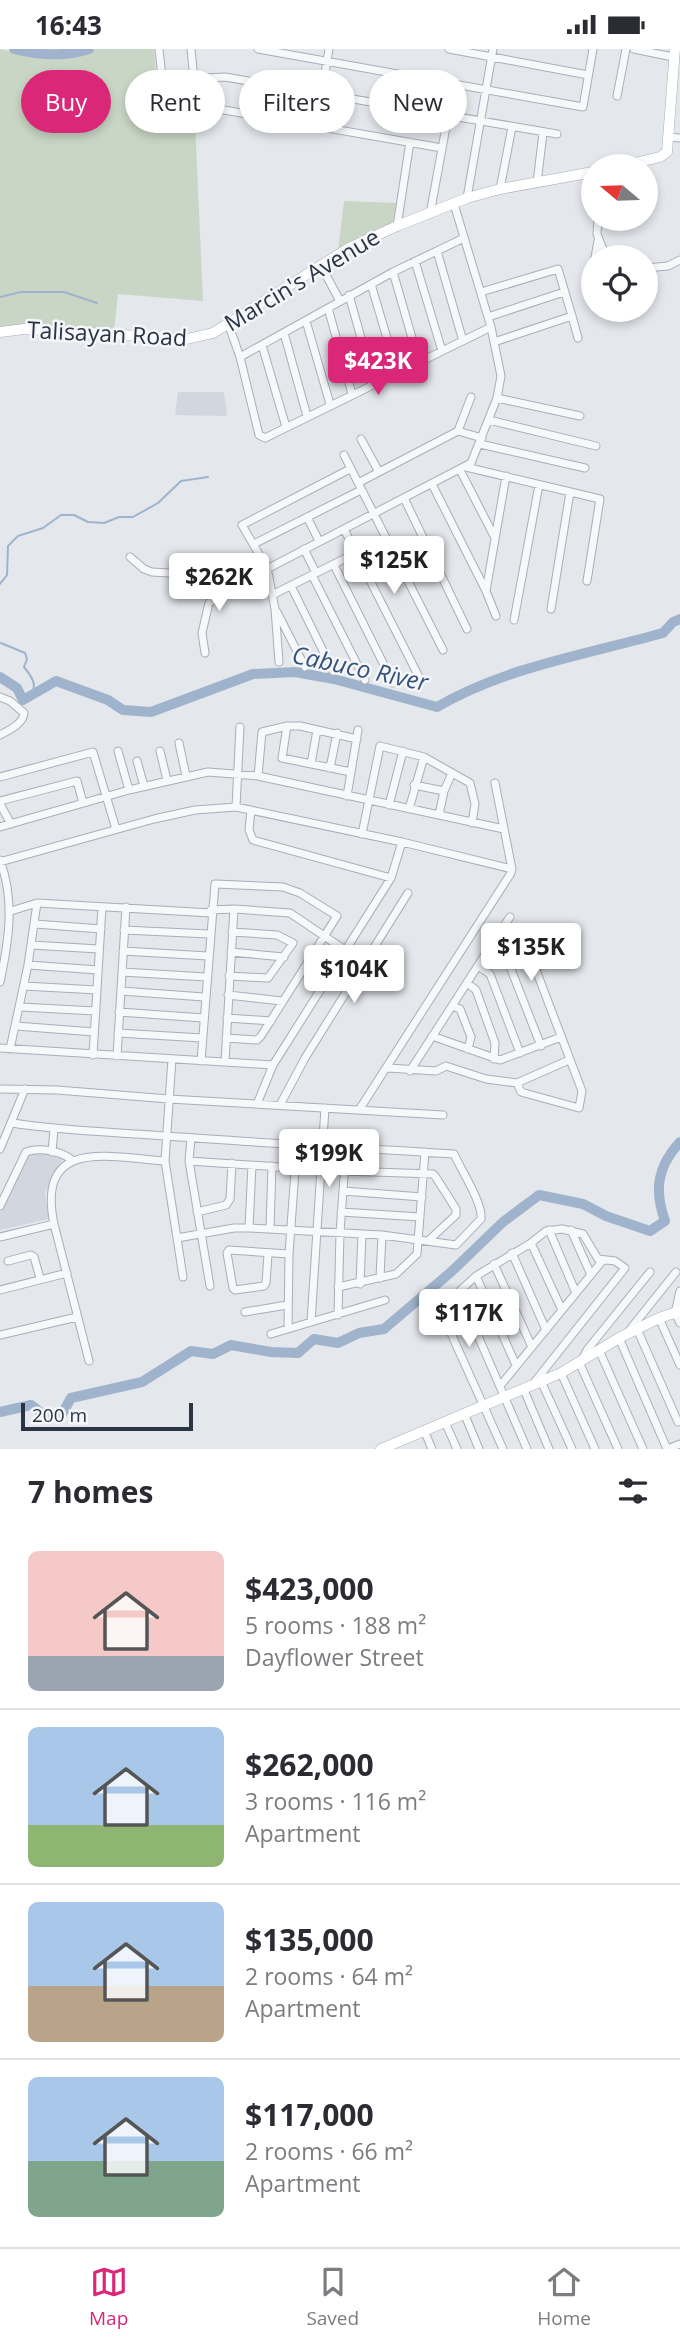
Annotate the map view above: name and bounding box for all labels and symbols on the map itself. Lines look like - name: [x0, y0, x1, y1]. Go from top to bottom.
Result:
- north arrow: [581, 154, 658, 231]
- street label: Marcin's Avenue: [218, 220, 385, 338]
- street label: Talisayan Road: [26, 313, 188, 353]
- pin: $423K: [329, 337, 427, 397]
- pin: $125K: [345, 537, 443, 596]
- pin: $262K: [170, 553, 268, 613]
- water label: Cabuco River: [289, 637, 433, 698]
- pin: $135K: [482, 923, 580, 983]
- pin: $104K: [305, 946, 403, 1005]
- pin: $199K: [280, 1129, 378, 1189]
- pin: $117K: [420, 1289, 518, 1349]
- scale bar: [21, 1400, 192, 1432]

